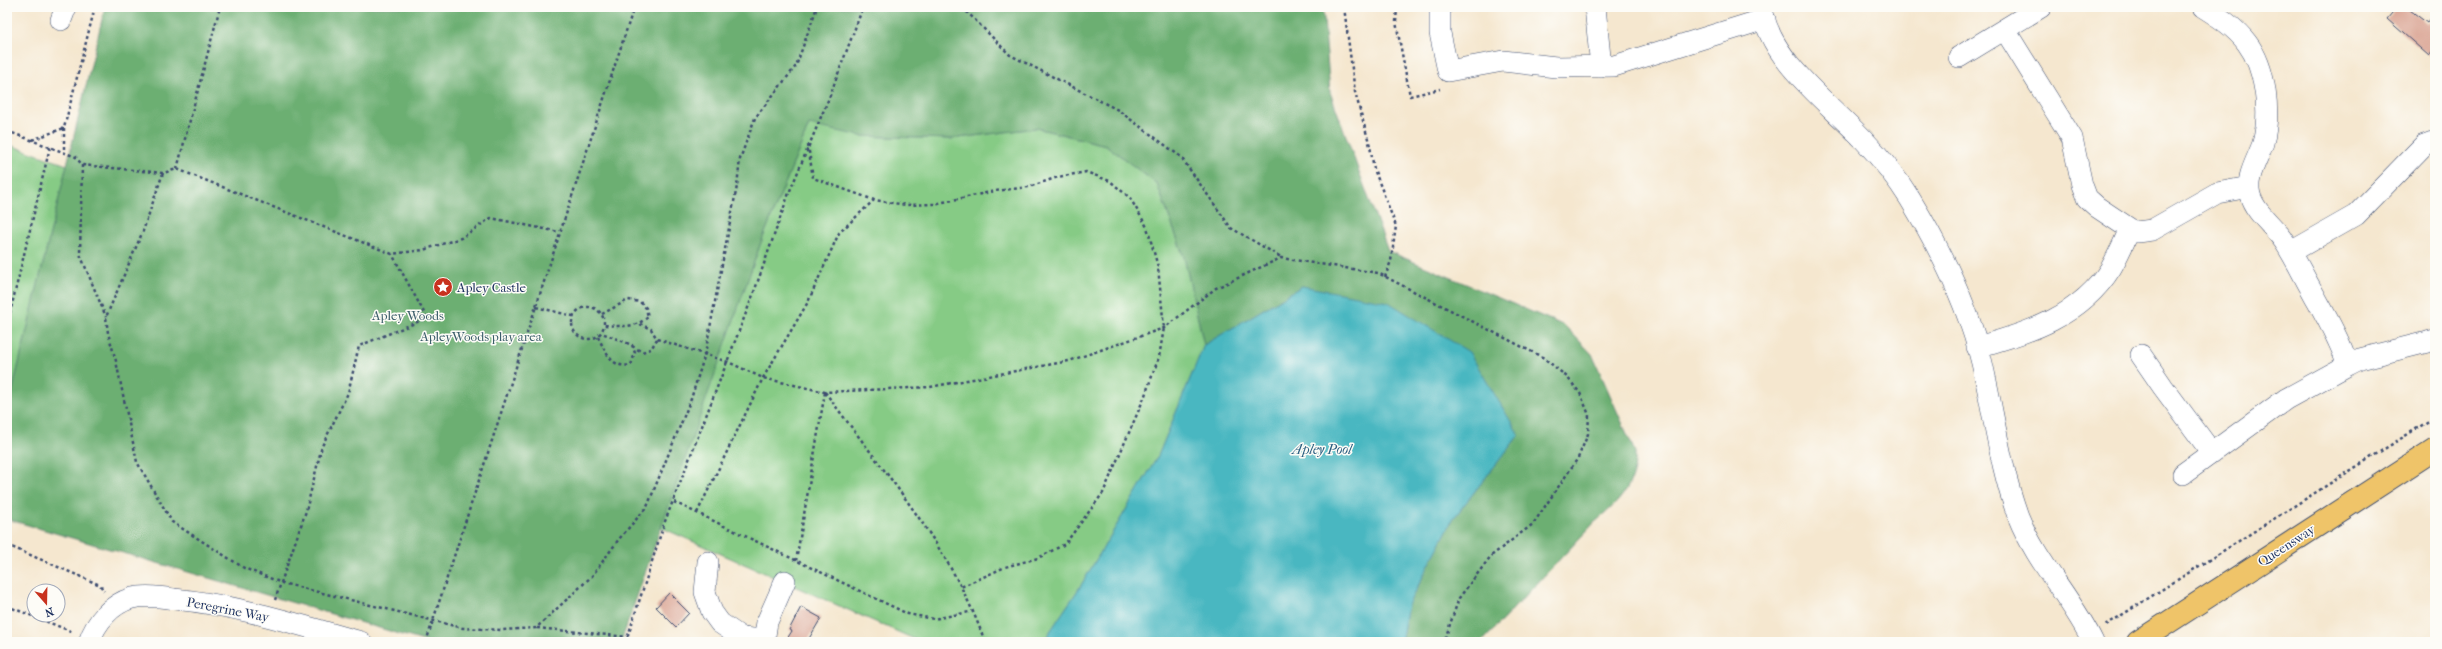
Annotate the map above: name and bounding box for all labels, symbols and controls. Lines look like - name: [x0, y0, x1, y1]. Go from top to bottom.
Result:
- place icon: Apley Castle: [432, 276, 454, 298]
- place label: Apley Castle: [456, 280, 526, 295]
- park label: Apley Woods: [371, 308, 444, 323]
- park label: ApleyWoods play area: [419, 329, 543, 344]
- water label: Apley Pool: [1290, 441, 1353, 458]
- street label: Queensway: [2255, 521, 2318, 569]
- north arrow: [26, 583, 66, 623]
- street label: Peregrine Way: [185, 594, 271, 625]
- text: N: [42, 604, 55, 620]

